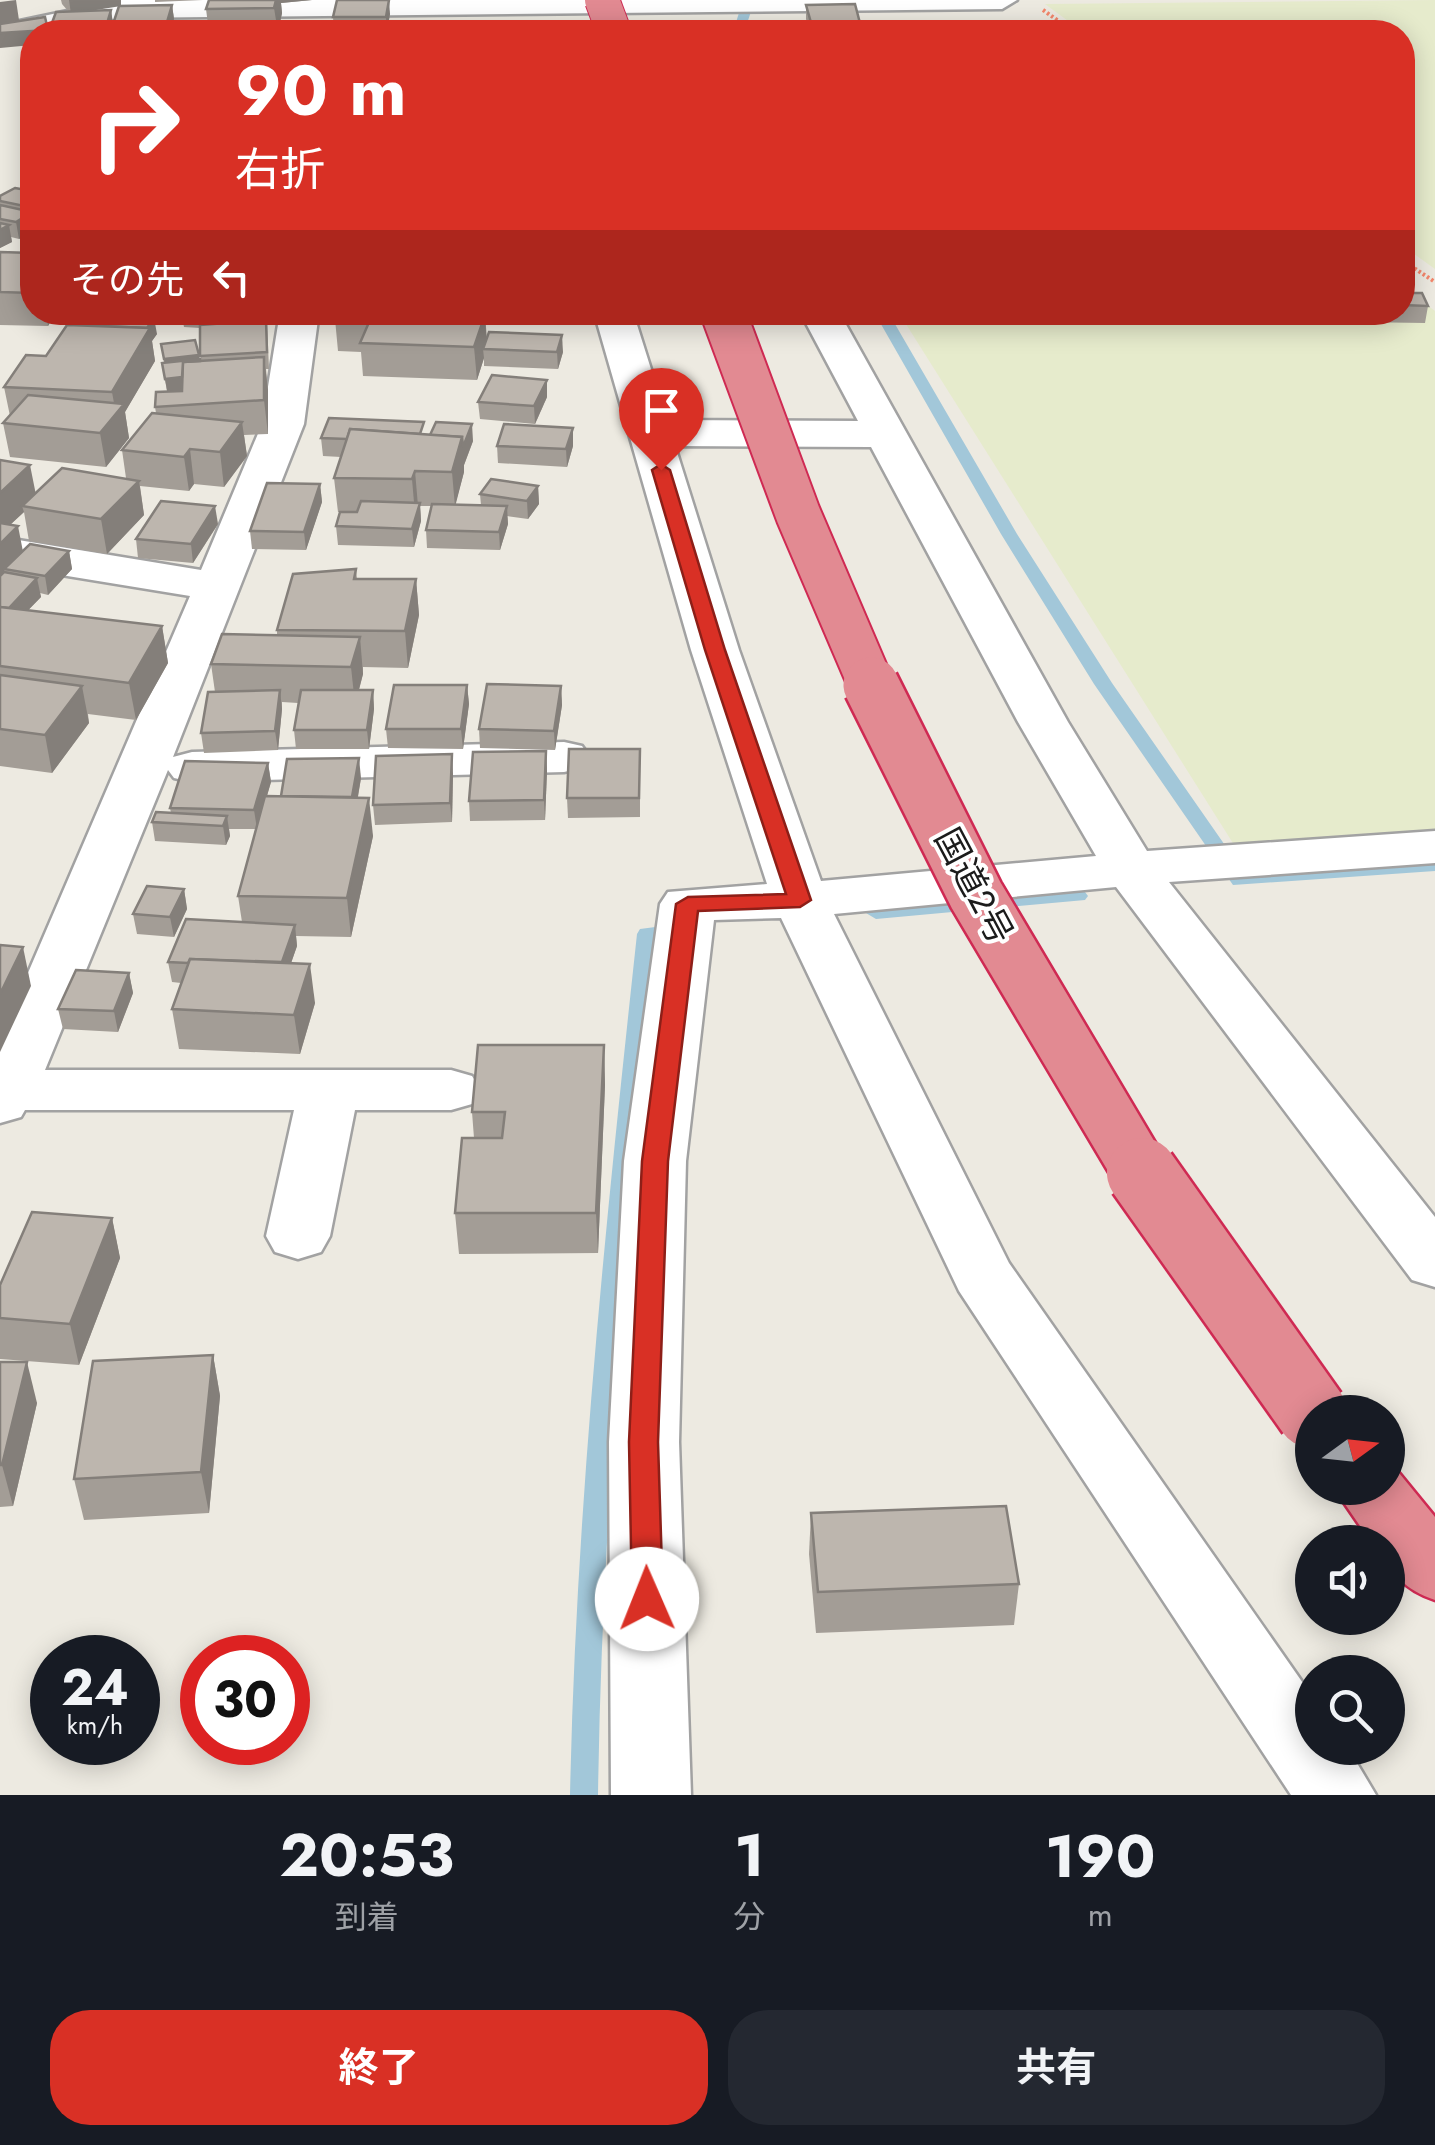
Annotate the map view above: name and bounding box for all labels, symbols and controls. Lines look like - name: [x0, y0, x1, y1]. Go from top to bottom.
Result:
- text: 90 m: [235, 40, 407, 141]
- icon: right: [70, 60, 200, 190]
- text: 右折: [235, 137, 325, 202]
- icon: left: [204, 250, 259, 305]
- text: その先: [70, 252, 184, 307]
- pin: [619, 368, 704, 471]
- icon: arrive: [634, 383, 689, 438]
- street label: 国道2号: [923, 819, 1025, 953]
- north arrow: [1295, 1395, 1405, 1505]
- map controls: [1295, 1395, 1405, 1765]
- button: sound: [1295, 1525, 1405, 1635]
- position arrow: [595, 1547, 699, 1651]
- speed limit sign: 30: [180, 1635, 310, 1765]
- text: 24: [61, 1651, 129, 1724]
- button: search: [1295, 1655, 1405, 1765]
- text: km/h: [67, 1707, 123, 1743]
- text: 20:53: [280, 1812, 454, 1899]
- text: 1: [734, 1812, 765, 1899]
- text: 190: [1045, 1813, 1155, 1900]
- text: m: [1088, 1892, 1113, 1938]
- text: 到着: [335, 1894, 399, 1940]
- text: 分: [733, 1894, 765, 1940]
- button: 終了: [50, 2010, 708, 2125]
- button: 共有: [728, 2010, 1385, 2125]

